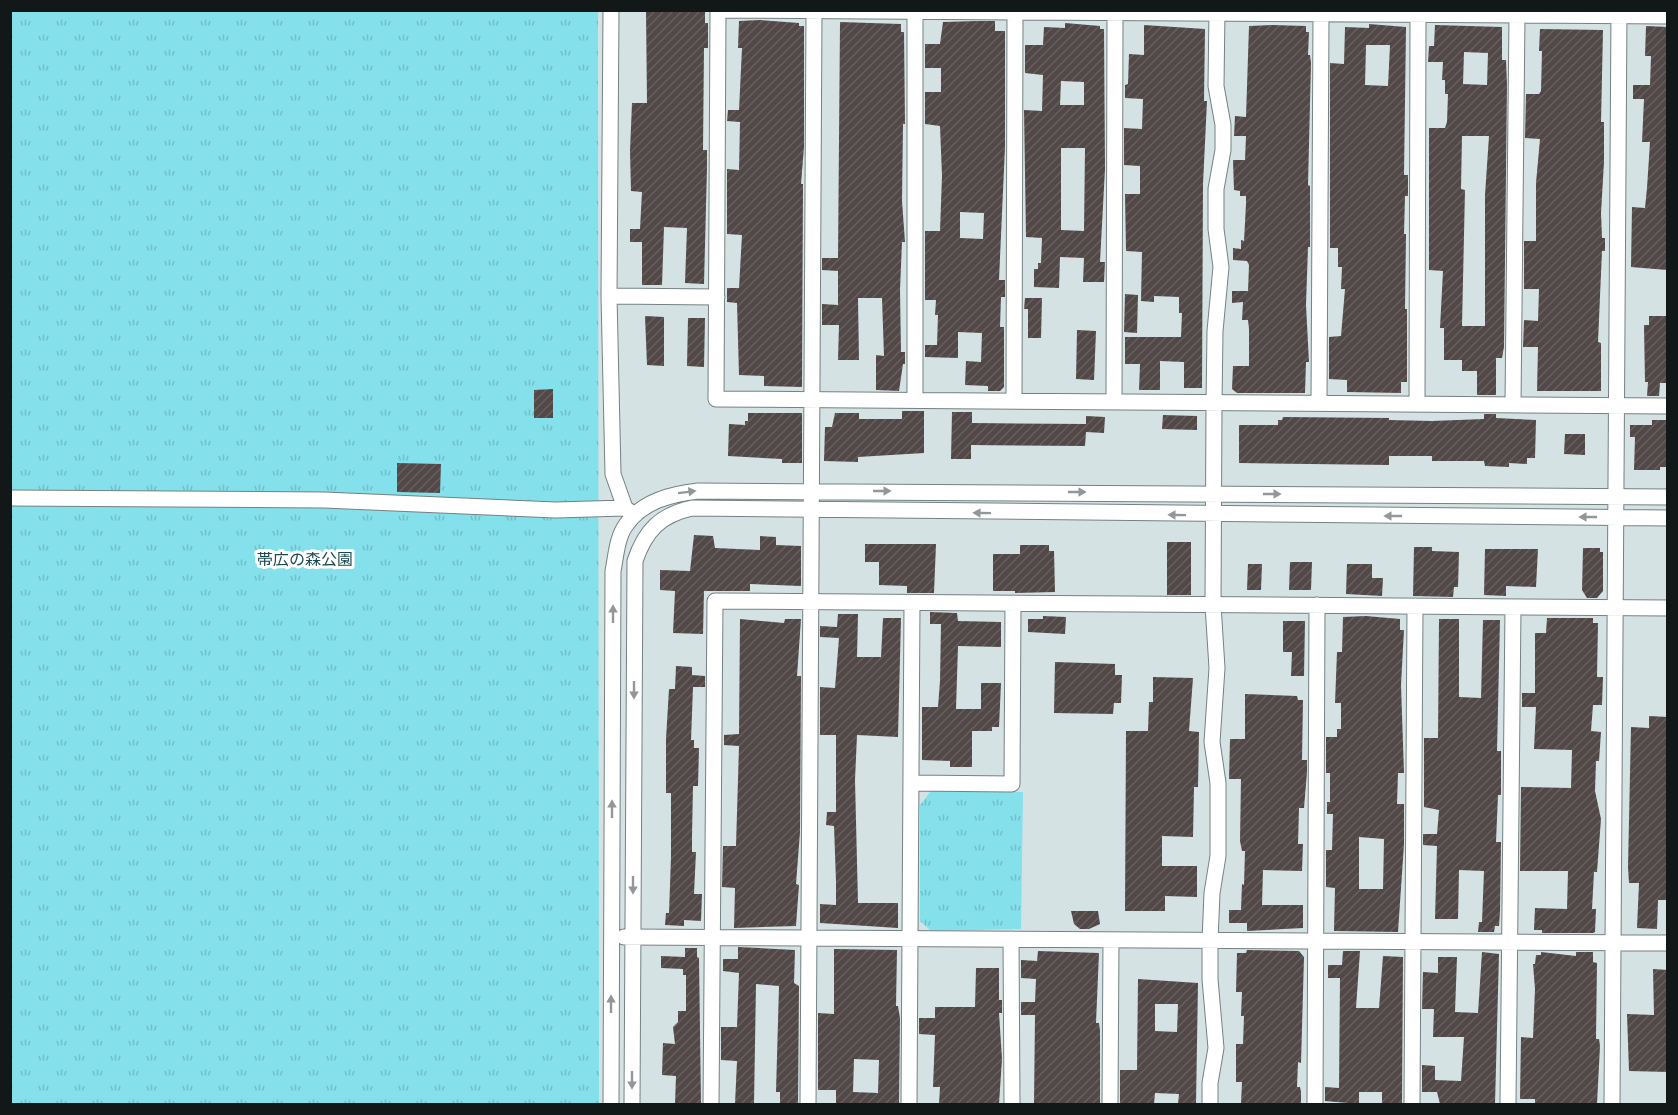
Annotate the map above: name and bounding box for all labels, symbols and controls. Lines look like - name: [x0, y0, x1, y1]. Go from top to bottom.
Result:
- one-way arrow: [873, 486, 892, 496]
- one-way arrow: [1068, 487, 1087, 497]
- one-way arrow: [678, 488, 697, 497]
- one-way arrow: [1263, 489, 1282, 499]
- one-way arrow: [973, 508, 992, 517]
- one-way arrow: [1168, 510, 1187, 520]
- one-way arrow: [1384, 511, 1403, 521]
- one-way arrow: [1579, 512, 1598, 522]
- park label: 帯広の森公園: [257, 549, 353, 568]
- one-way arrow: [608, 605, 618, 624]
- one-way arrow: [629, 680, 639, 699]
- one-way arrow: [607, 800, 617, 819]
- one-way arrow: [628, 875, 638, 894]
- one-way arrow: [606, 995, 616, 1014]
- one-way arrow: [627, 1070, 637, 1089]

